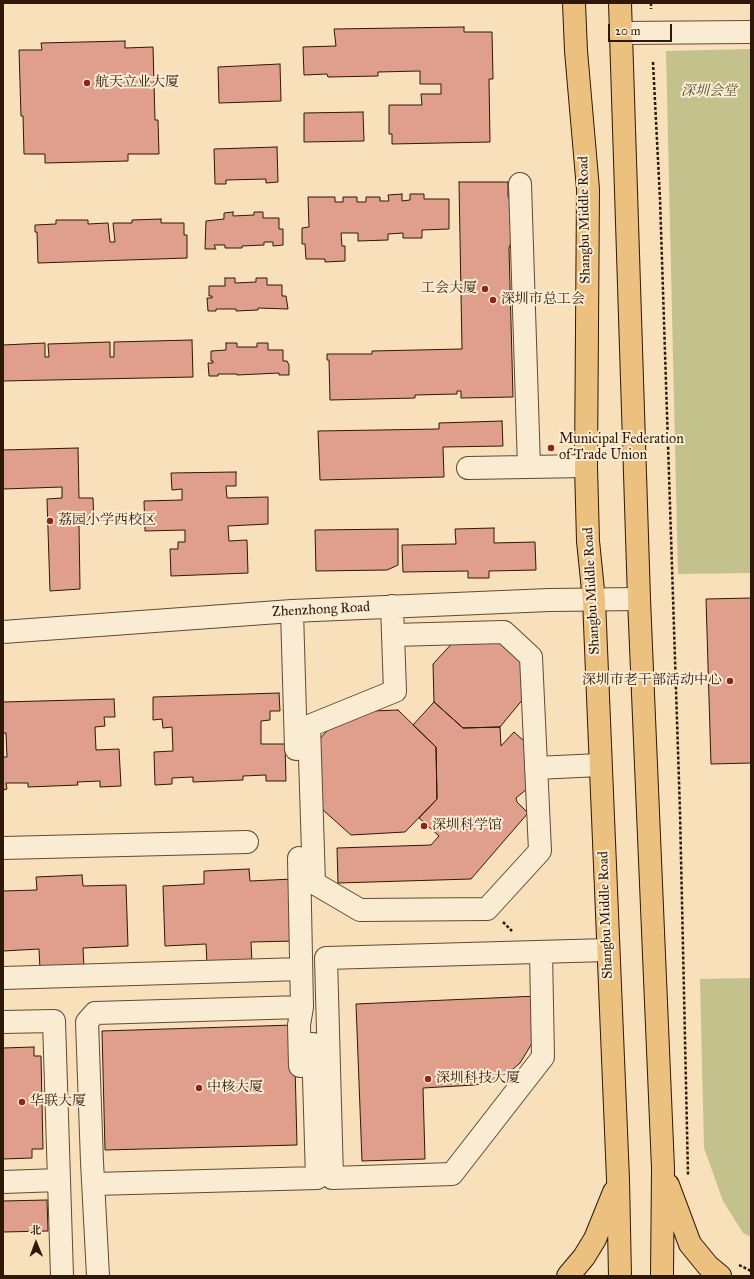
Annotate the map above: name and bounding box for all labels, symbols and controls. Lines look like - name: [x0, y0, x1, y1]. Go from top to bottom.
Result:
- scale bar: [610, 16, 674, 42]
- text: 20 m: [615, 24, 641, 38]
- place label: 航天立业大厦: [95, 75, 179, 91]
- marker: 航天立业大厦: [82, 78, 92, 88]
- park label: 深圳会堂: [681, 84, 737, 100]
- street label: Shangbu Middle Road: [575, 156, 595, 284]
- place label: 工会大厦: [421, 281, 477, 297]
- marker: 工会大厦: [480, 284, 490, 294]
- place label: 深圳市总工会: [501, 292, 585, 308]
- marker: 深圳市总工会: [488, 295, 498, 305]
- place label: Municipal Federation of Trade Union: [559, 432, 684, 464]
- marker: Municipal Federation of Trade Union: [546, 443, 556, 453]
- place label: 荔园小学西校区: [58, 513, 156, 529]
- marker: 荔园小学西校区: [45, 516, 55, 526]
- street label: Shangbu Middle Road: [580, 527, 604, 655]
- street label: Zhenzhong Road: [272, 599, 370, 621]
- place label: 深圳市老干部活动中心: [582, 673, 722, 689]
- marker: 深圳市老干部活动中心: [725, 676, 735, 686]
- place label: 深圳科学馆: [432, 818, 502, 834]
- marker: 深圳科学馆: [419, 821, 429, 831]
- street label: Shangbu Middle Road: [595, 851, 617, 979]
- place label: 深圳科技大厦: [436, 1071, 520, 1087]
- marker: 深圳科技大厦: [423, 1074, 433, 1084]
- place label: 中核大厦: [207, 1080, 263, 1096]
- marker: 中核大厦: [194, 1083, 204, 1093]
- place label: 华联大厦: [30, 1094, 86, 1110]
- marker: 华联大厦: [17, 1097, 27, 1107]
- north arrow: [16, 1223, 56, 1263]
- text: 北: [30, 1224, 41, 1237]

